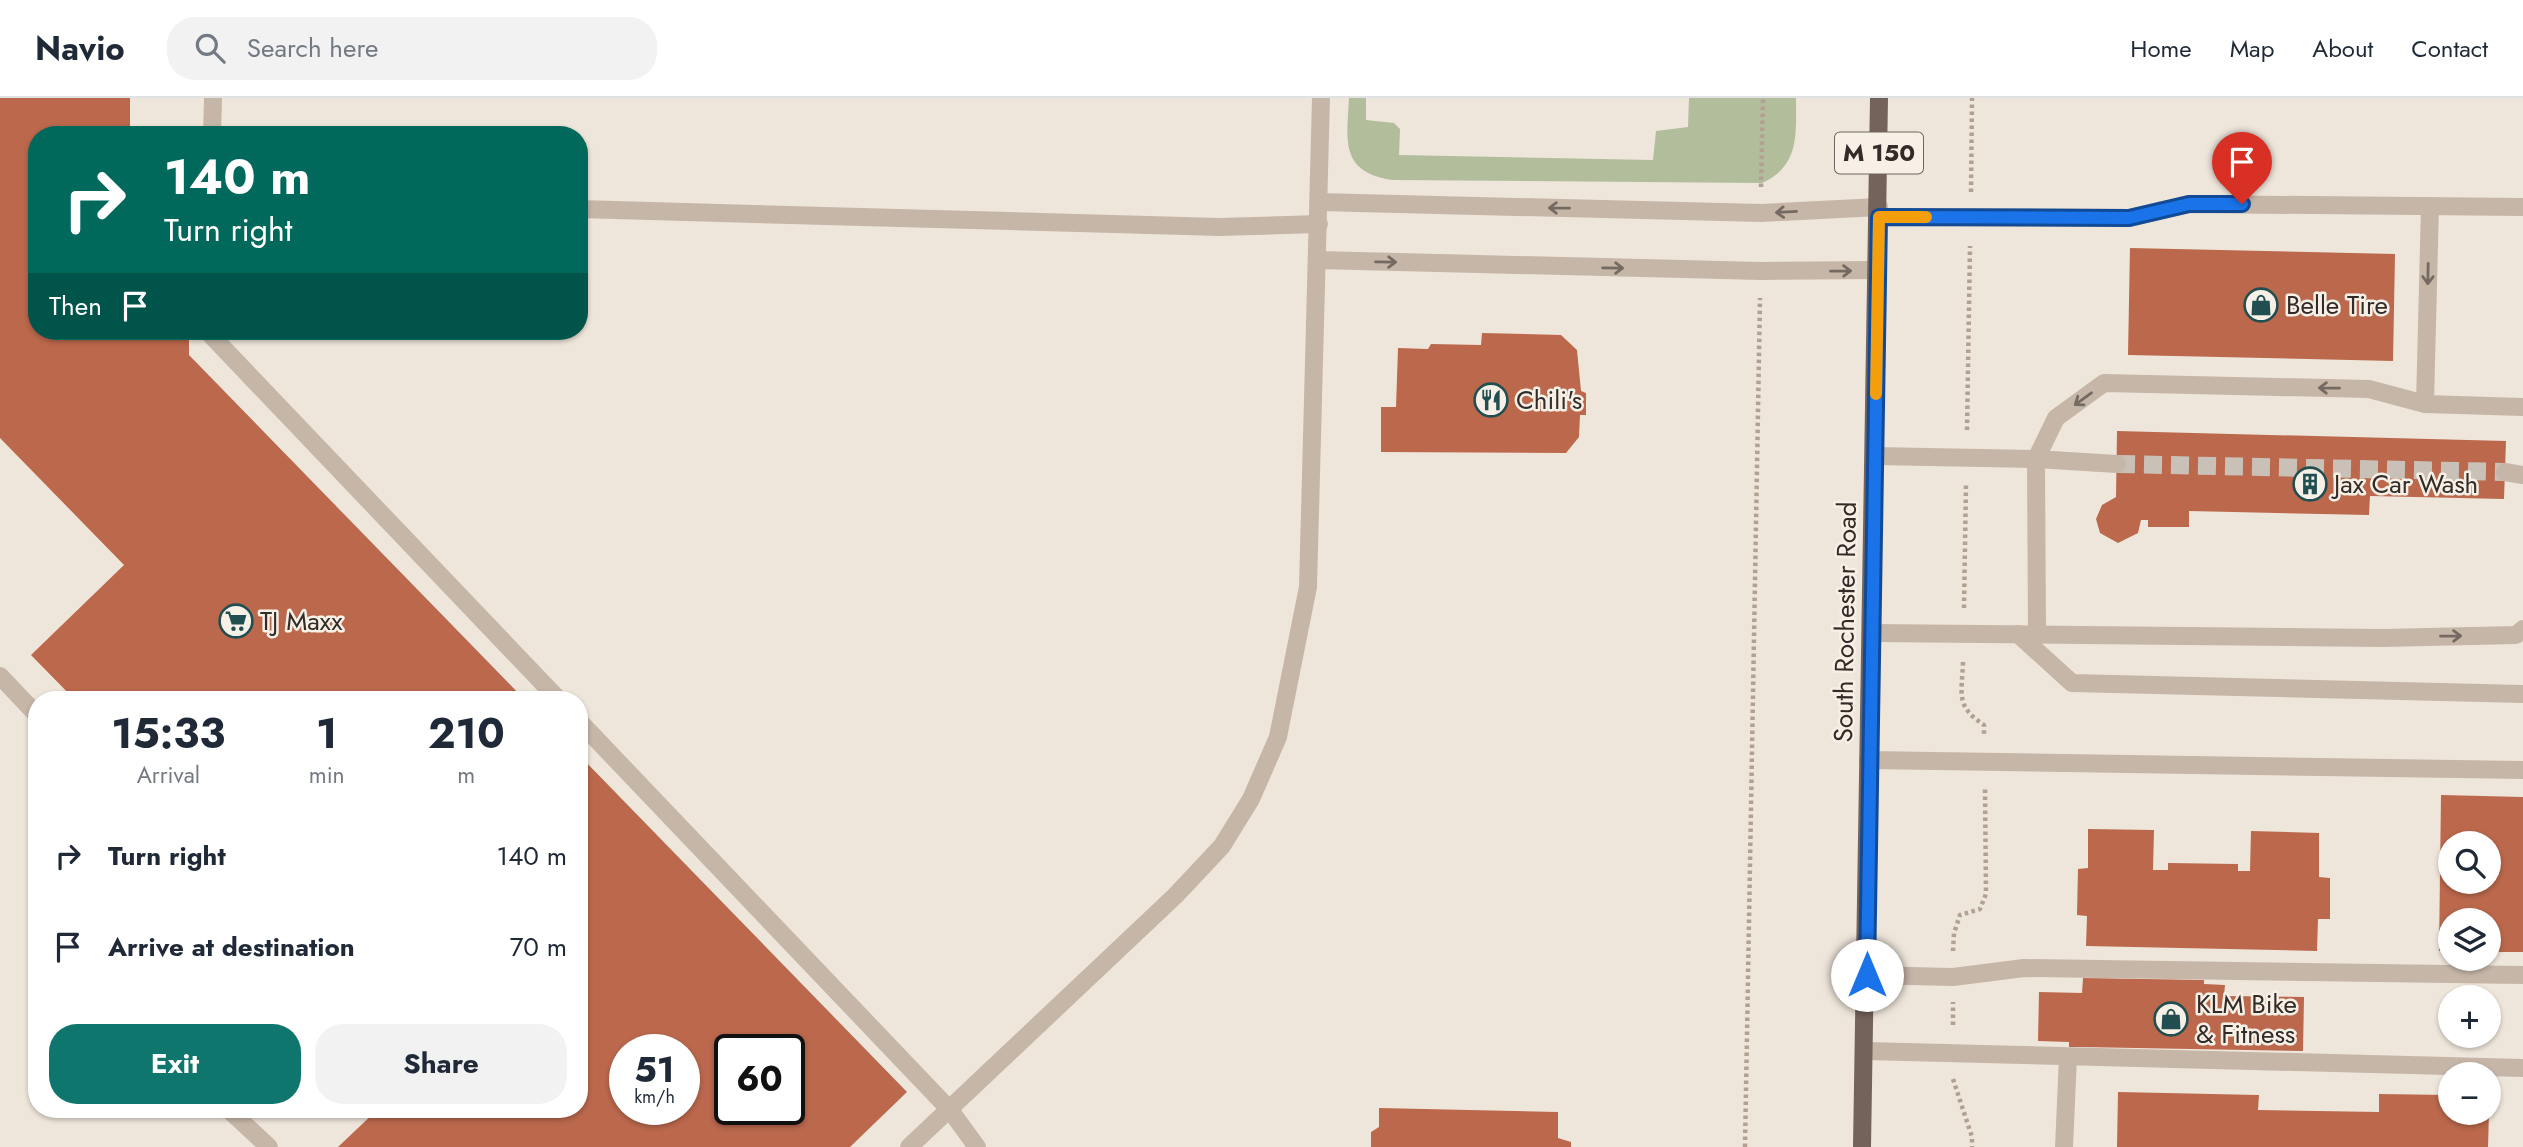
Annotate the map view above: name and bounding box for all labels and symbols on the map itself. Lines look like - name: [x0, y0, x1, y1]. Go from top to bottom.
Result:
- road number: M 150: [1835, 132, 1923, 174]
- pin: [2212, 132, 2272, 204]
- one-way arrow: [1548, 201, 1571, 215]
- one-way arrow: [1775, 205, 1798, 218]
- one-way arrow: [1374, 255, 1397, 268]
- one-way arrow: [1601, 261, 1624, 274]
- one-way arrow: [2422, 263, 2435, 286]
- one-way arrow: [1829, 264, 1852, 277]
- shop icon: Belle Tire: [2242, 286, 2280, 324]
- place label: Belle Tire: [2286, 286, 2388, 324]
- restaurant icon: Chili's: [1472, 381, 1510, 419]
- place label: Chili's: [1516, 381, 1582, 419]
- one-way arrow: [2318, 381, 2341, 395]
- one-way arrow: [2074, 392, 2092, 407]
- building icon: Jax Car Wash: [2291, 465, 2329, 503]
- place label: Jax Car Wash: [2331, 465, 2478, 503]
- street label: South Rochester Road: [1824, 501, 1866, 743]
- supermarket icon: TJ Maxx: [217, 602, 255, 640]
- place label: TJ Maxx: [260, 602, 342, 640]
- one-way arrow: [2439, 630, 2462, 643]
- position arrow: [1830, 938, 1904, 1012]
- place label: KLM Bike & Fitness: [2196, 985, 2297, 1053]
- shop icon: KLM Bike & Fitness: [2152, 1000, 2190, 1038]
- speed limit sign: 60: [714, 1034, 805, 1125]

